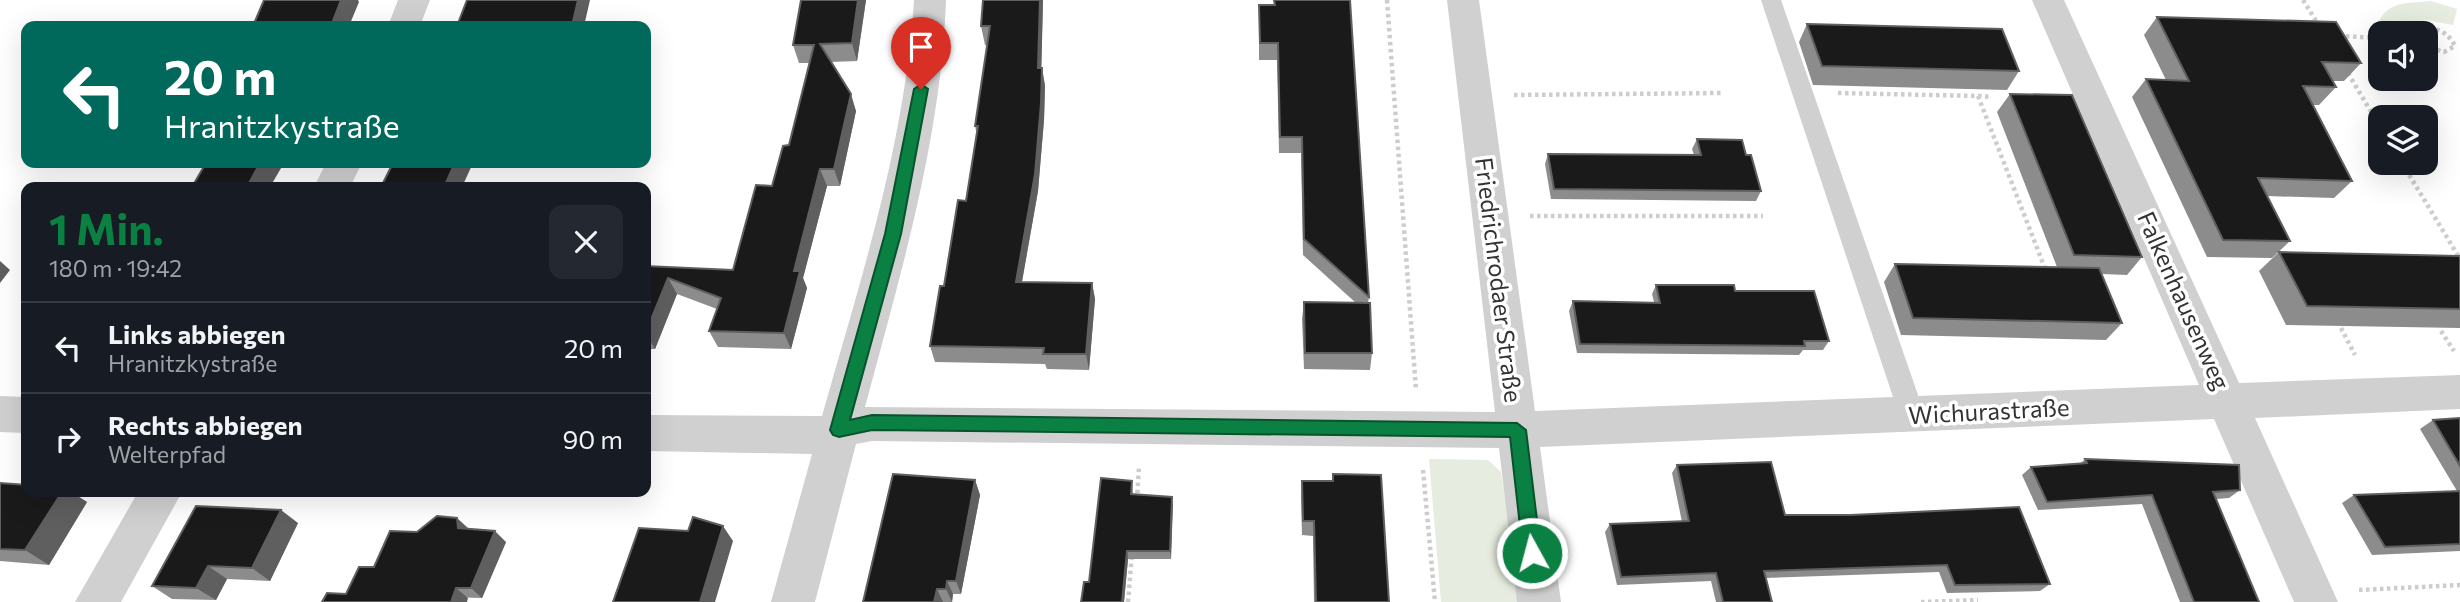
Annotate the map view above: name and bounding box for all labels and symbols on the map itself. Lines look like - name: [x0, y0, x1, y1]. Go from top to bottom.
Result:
- pin: [891, 17, 951, 89]
- street label: Friedrichrodaer Straße: [1470, 156, 1529, 404]
- street label: Falkenhausenweg: [2132, 207, 2237, 394]
- street label: Wichurastraße: [1908, 392, 2070, 429]
- position arrow: [1495, 516, 1569, 590]

